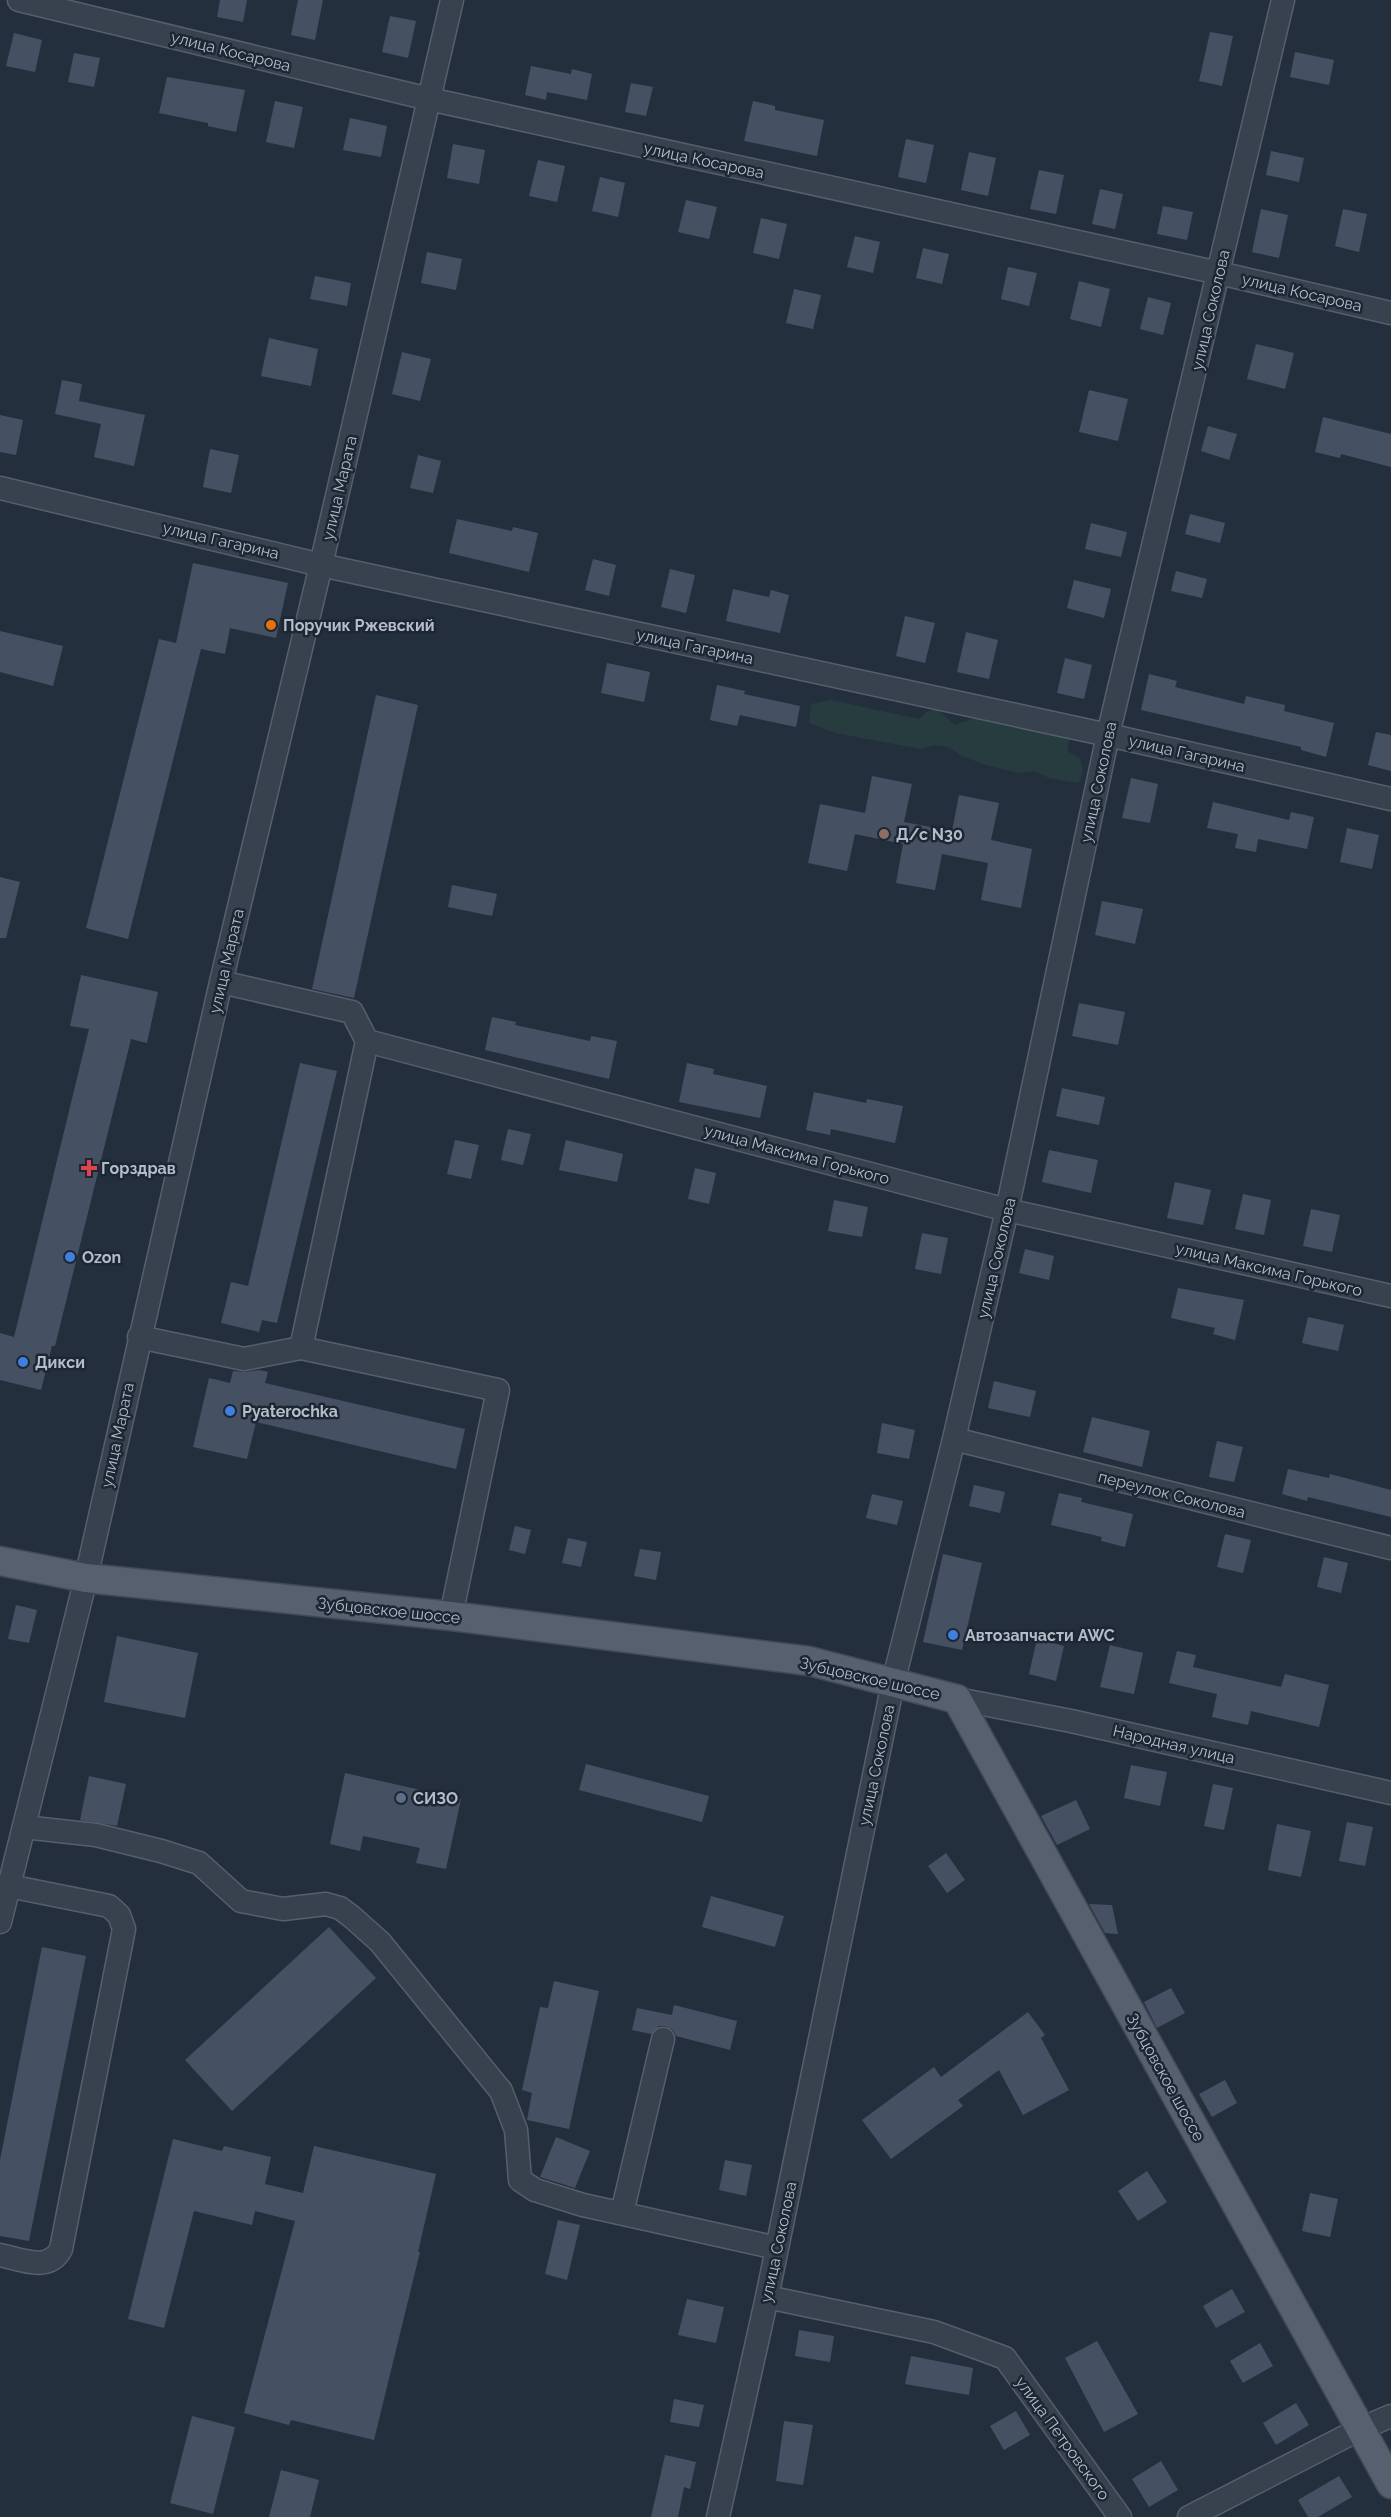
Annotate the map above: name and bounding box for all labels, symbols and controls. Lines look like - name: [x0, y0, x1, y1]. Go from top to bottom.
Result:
- street label: улица Косарова: [169, 27, 293, 76]
- street label: улица Косарова: [642, 138, 766, 183]
- street label: улица Соколова: [1187, 248, 1234, 372]
- street label: улица Косарова: [1240, 269, 1364, 316]
- street label: улица Марата: [318, 434, 361, 542]
- street label: улица Гагарина: [161, 518, 281, 563]
- place label: Поручик Ржевский: [283, 616, 435, 635]
- marker: Поручик Ржевский: [264, 618, 278, 632]
- street label: улица Гагарина: [635, 625, 755, 668]
- street label: улица Соколова: [1076, 720, 1121, 844]
- street label: улица Гагарина: [1127, 731, 1247, 776]
- place label: Д/с N30: [896, 825, 963, 844]
- marker: Д/с N30: [877, 827, 891, 841]
- street label: улица Марата: [205, 907, 248, 1015]
- street label: улица Максима Горького: [702, 1121, 892, 1188]
- place label: Горздрав: [101, 1159, 176, 1178]
- marker: Горздрав: [82, 1161, 96, 1175]
- street label: улица Соколова: [973, 1196, 1020, 1320]
- street label: улица Максима Горького: [1174, 1239, 1364, 1300]
- place label: Ozon: [82, 1248, 121, 1267]
- marker: Ozon: [63, 1250, 77, 1264]
- place label: Дикси: [35, 1353, 85, 1372]
- marker: Дикси: [16, 1355, 30, 1369]
- street label: улица Марата: [97, 1381, 138, 1489]
- place label: Pyaterochka: [242, 1402, 338, 1421]
- marker: Pyaterochka: [223, 1404, 237, 1418]
- street label: переулок Соколова: [1096, 1467, 1247, 1522]
- street label: Зубцовское шоссе: [317, 1594, 461, 1627]
- place label: Автозапчасти AWC: [965, 1626, 1115, 1645]
- marker: Автозапчасти AWC: [946, 1628, 960, 1642]
- street label: Зубцовское шоссе: [798, 1653, 942, 1704]
- street label: улица Соколова: [854, 1703, 899, 1827]
- street label: Народная улица: [1111, 1721, 1237, 1768]
- place label: СИЗО: [413, 1789, 458, 1808]
- marker: СИЗО: [394, 1791, 408, 1805]
- street label: Зубцовское шоссе: [1123, 2010, 1209, 2144]
- street label: улица Соколова: [756, 2180, 801, 2304]
- street label: улица Петровского: [1011, 2373, 1114, 2504]

